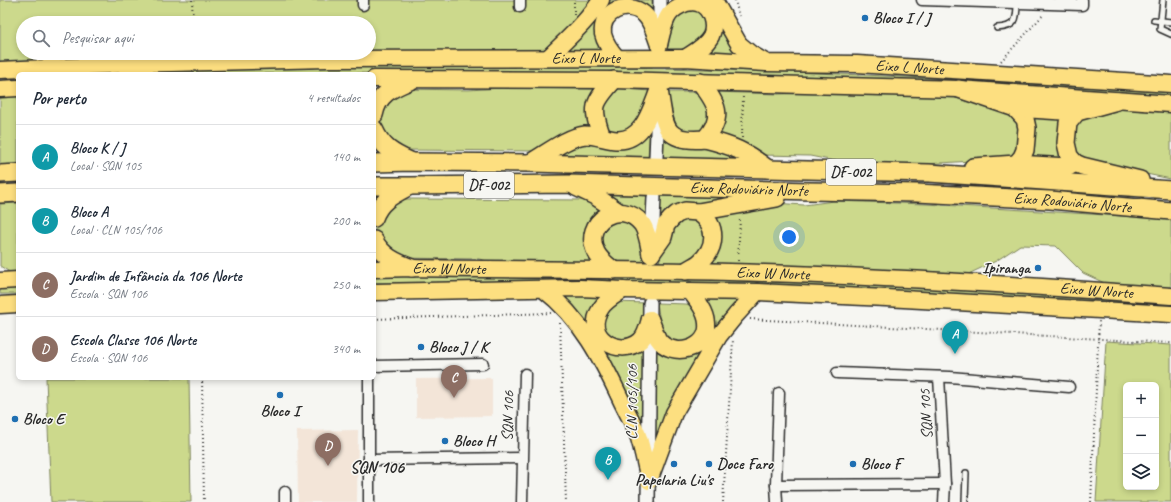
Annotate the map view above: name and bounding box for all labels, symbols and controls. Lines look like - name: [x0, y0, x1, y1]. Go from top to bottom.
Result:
- place label: Bloco I / J: [873, 8, 933, 28]
- marker: Bloco I / J: [860, 13, 870, 23]
- search box: [16, 16, 376, 60]
- icon: search: [30, 27, 52, 49]
- text: Pesquisar aqui: [62, 29, 133, 48]
- street label: Eixo L Norte: [552, 48, 622, 68]
- street label: Eixo L Norte: [875, 55, 946, 80]
- text: Por perto: [32, 88, 86, 109]
- text: 4 resultados: [307, 90, 360, 106]
- text: Bloco K / J: [70, 139, 125, 158]
- text: A: [42, 149, 48, 165]
- text: 140 m: [332, 149, 360, 165]
- text: Local · SQN 105: [70, 158, 142, 174]
- road number: DF-002: [826, 159, 876, 185]
- road number: DF-002: [464, 172, 514, 198]
- street label: Eixo Rodoviário Norte: [690, 178, 810, 201]
- street label: Eixo Rodoviário Norte: [1013, 188, 1134, 218]
- text: Bloco A: [70, 203, 108, 222]
- text: B: [42, 213, 48, 229]
- text: 200 m: [332, 213, 360, 229]
- text: Local · CLN 105/106: [70, 222, 162, 238]
- your location: [779, 227, 799, 247]
- street label: Eixo W Norte: [412, 258, 487, 279]
- place label: Ipiranga: [982, 258, 1031, 278]
- street label: Eixo W Norte: [736, 262, 812, 285]
- marker: Ipiranga: [1033, 263, 1043, 273]
- text: Jardim de Infância da 106 Norte: [70, 267, 242, 286]
- text: C: [42, 277, 48, 293]
- text: 250 m: [332, 277, 360, 293]
- street label: Eixo W Norte: [1059, 278, 1135, 303]
- text: Escola · SQN 106: [70, 286, 147, 302]
- pin: A: [942, 321, 968, 354]
- text: Escola Classe 106 Norte: [70, 331, 196, 350]
- place label: Bloco J / K: [429, 337, 492, 357]
- text: D: [41, 341, 49, 357]
- text: 340 m: [332, 341, 360, 357]
- marker: Bloco J / K: [416, 342, 426, 352]
- text: Escola · SQN 106: [70, 350, 147, 366]
- street label: CLN 105/106: [622, 363, 642, 440]
- pin: C: [441, 365, 467, 398]
- map controls: [1123, 382, 1159, 490]
- button: +: [1123, 382, 1159, 418]
- street label: SQN 105: [915, 388, 937, 440]
- marker: Bloco I: [275, 390, 285, 400]
- street label: SQN 106: [497, 390, 519, 441]
- place label: Bloco I: [260, 401, 303, 421]
- place label: Bloco E: [23, 409, 67, 429]
- marker: Bloco E: [10, 414, 20, 424]
- button: −: [1123, 418, 1159, 454]
- place label: Bloco H: [453, 431, 498, 451]
- pin: D: [315, 433, 341, 466]
- marker: Bloco H: [440, 436, 450, 446]
- pin: B: [595, 447, 621, 480]
- place label: Doce Faro: [717, 454, 774, 474]
- place label: Bloco F: [861, 454, 905, 474]
- button: layers: [1123, 454, 1159, 490]
- district label: SQN 106: [350, 457, 405, 478]
- marker: Papelaria Liu's: [669, 459, 679, 469]
- marker: Doce Faro: [704, 459, 714, 469]
- marker: Bloco F: [848, 459, 858, 469]
- place label: Papelaria Liu's: [635, 470, 714, 490]

